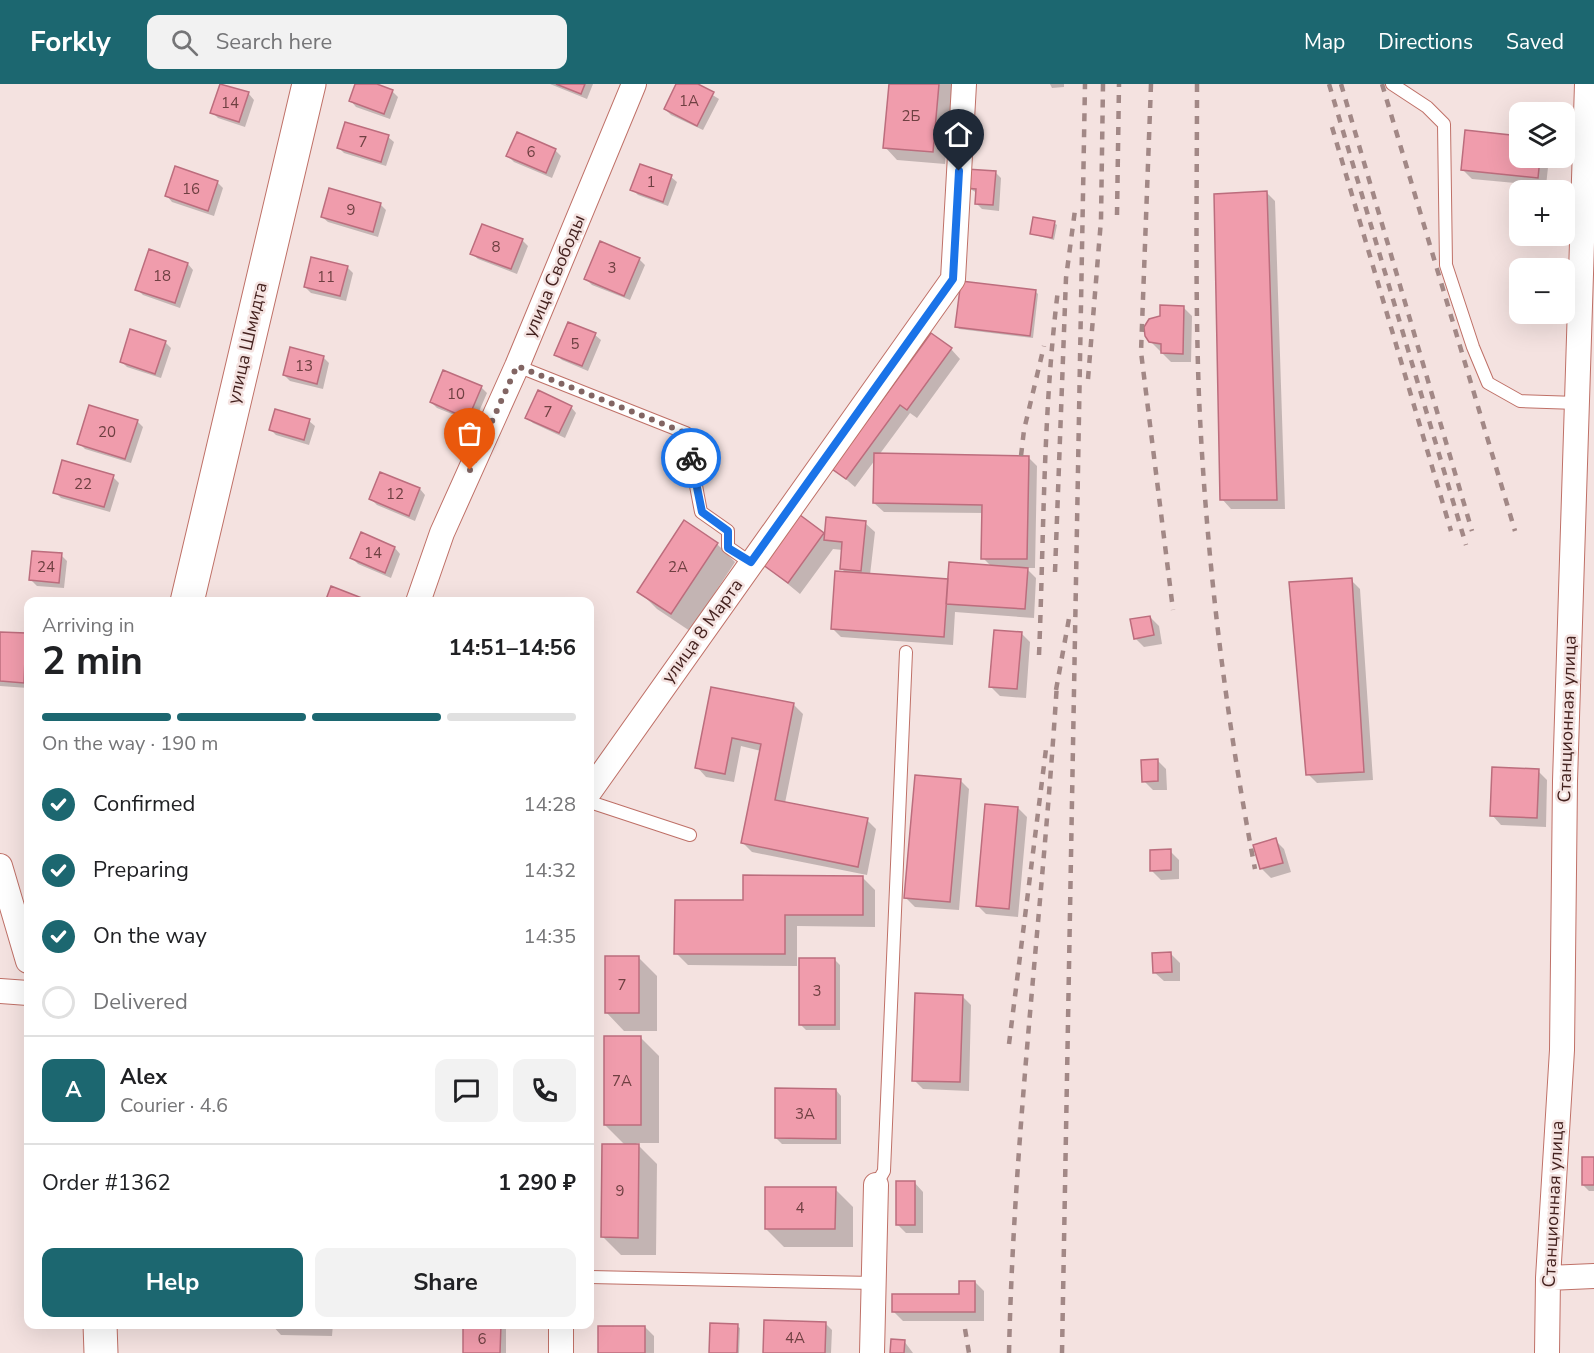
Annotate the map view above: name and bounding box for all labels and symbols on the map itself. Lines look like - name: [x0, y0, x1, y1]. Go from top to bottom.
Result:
- house number: 1А: [679, 91, 699, 111]
- house number: 14: [221, 93, 239, 113]
- house number: 2Б: [902, 106, 921, 126]
- pin: [933, 109, 984, 171]
- house number: 7: [358, 132, 368, 152]
- house number: 6: [526, 142, 536, 162]
- house number: 1: [646, 172, 656, 192]
- house number: 16: [182, 179, 200, 199]
- house number: 9: [346, 200, 356, 220]
- street label: улица Свободы: [517, 211, 591, 341]
- house number: 8: [491, 237, 501, 257]
- house number: 3: [607, 258, 617, 278]
- house number: 18: [153, 266, 171, 286]
- house number: 11: [317, 267, 335, 287]
- street label: улица Шмидта: [221, 280, 273, 406]
- house number: 5: [570, 334, 580, 354]
- house number: 13: [295, 356, 313, 376]
- house number: 10: [447, 384, 465, 404]
- house number: 7: [543, 402, 553, 422]
- pin: [444, 408, 495, 470]
- house number: 20: [98, 422, 116, 442]
- courier: [661, 428, 721, 488]
- house number: 22: [74, 474, 92, 494]
- house number: 12: [386, 484, 404, 504]
- house number: 14: [364, 543, 382, 563]
- house number: 24: [37, 557, 55, 577]
- house number: 2А: [668, 557, 688, 577]
- street label: улица 8 Марта: [656, 574, 748, 688]
- street label: Станционная улица: [1552, 635, 1582, 803]
- house number: 7: [617, 975, 627, 995]
- house number: 3: [812, 981, 822, 1001]
- house number: 7А: [612, 1071, 632, 1091]
- house number: 3А: [795, 1104, 815, 1124]
- street label: Станционная улица: [1537, 1120, 1569, 1288]
- house number: 9: [615, 1181, 625, 1201]
- house number: 4: [795, 1198, 805, 1218]
- house number: 4А: [785, 1328, 805, 1348]
- house number: 6: [477, 1329, 487, 1349]

